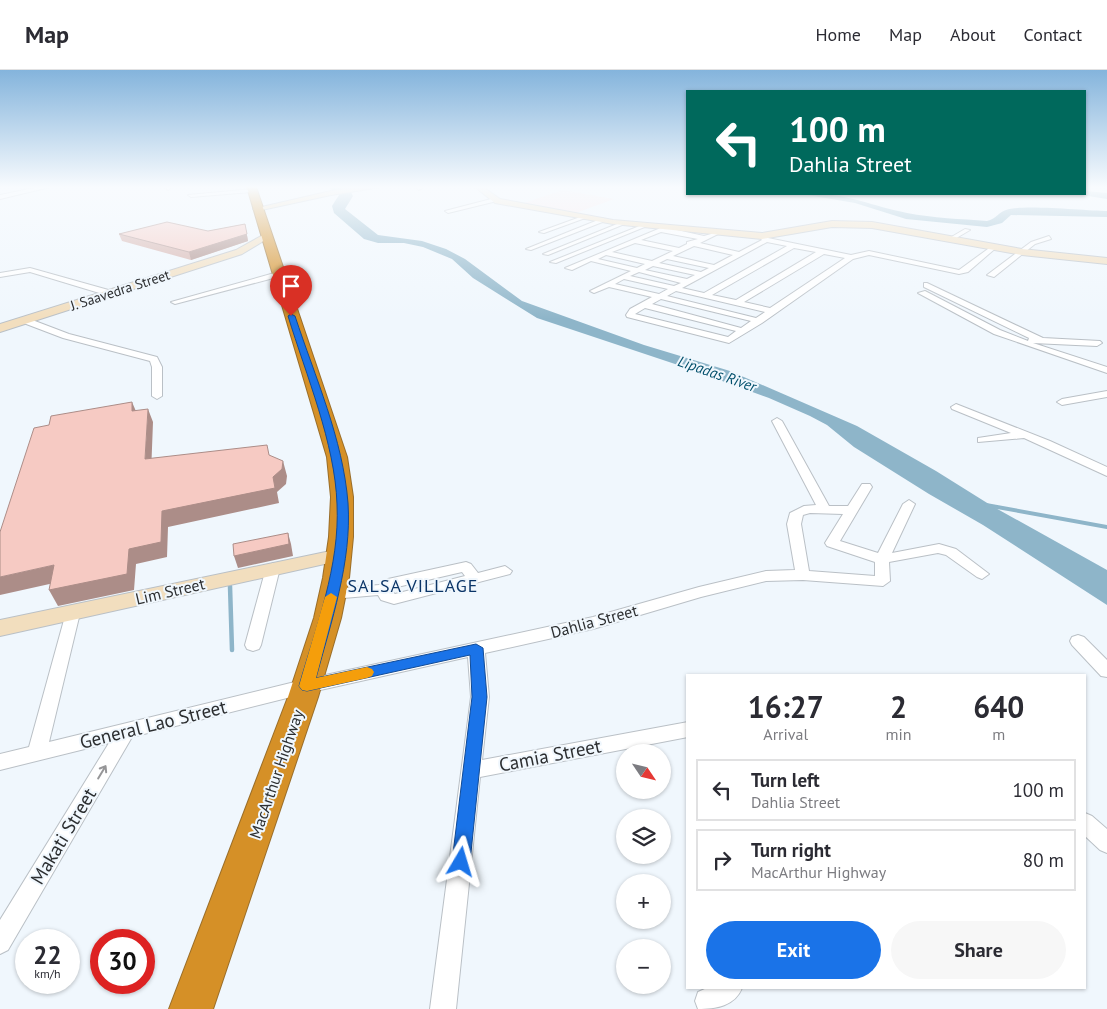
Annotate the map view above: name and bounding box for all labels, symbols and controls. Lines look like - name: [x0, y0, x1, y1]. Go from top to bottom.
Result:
- text: Map: [25, 19, 69, 50]
- text: Home: [815, 23, 861, 46]
- text: Map: [889, 23, 922, 46]
- text: About: [950, 23, 996, 46]
- text: Contact: [1024, 23, 1082, 46]
- text: 100 m: [789, 106, 886, 152]
- icon: left: [706, 110, 771, 175]
- text: Dahlia Street: [789, 150, 912, 178]
- street label: J. Saavedra Street: [67, 265, 172, 315]
- pin: [270, 265, 312, 316]
- icon: arrive: [277, 272, 305, 300]
- water label: Lipadas River: [676, 351, 760, 396]
- street label: Lim Street: [133, 573, 207, 609]
- district label: SALSA VILLAGE: [348, 574, 478, 597]
- street label: Dahlia Street: [548, 600, 640, 642]
- text: 16:27: [748, 687, 824, 726]
- text: 2: [890, 687, 907, 726]
- text: 640: [973, 687, 1024, 726]
- street label: General Lao Street: [77, 694, 229, 754]
- street label: MacArthur Highway: [245, 706, 308, 841]
- text: Arrival: [763, 724, 808, 744]
- text: min: [886, 724, 912, 744]
- text: m: [992, 724, 1005, 744]
- street label: Camia Street: [497, 733, 604, 777]
- north arrow: [616, 744, 671, 799]
- map controls: [616, 744, 671, 994]
- one-way arrow: [97, 765, 107, 779]
- text: Turn left: [751, 768, 820, 792]
- icon: left: [708, 776, 736, 804]
- text: 100 m: [1012, 778, 1064, 802]
- street label: Makati Street: [25, 783, 101, 889]
- text: Dahlia Street: [751, 792, 840, 812]
- button: layers: [616, 809, 671, 864]
- position arrow: [434, 835, 486, 887]
- text: Turn right: [751, 838, 831, 862]
- icon: right: [708, 846, 736, 874]
- text: 80 m: [1023, 848, 1064, 872]
- text: MacArthur Highway: [751, 862, 886, 882]
- button: +: [616, 874, 671, 929]
- button: Exit: [706, 921, 881, 979]
- button: Share: [891, 921, 1066, 979]
- speed limit sign: 30: [90, 929, 155, 994]
- text: 22: [33, 939, 62, 971]
- button: −: [616, 939, 671, 994]
- text: km/h: [34, 966, 61, 981]

